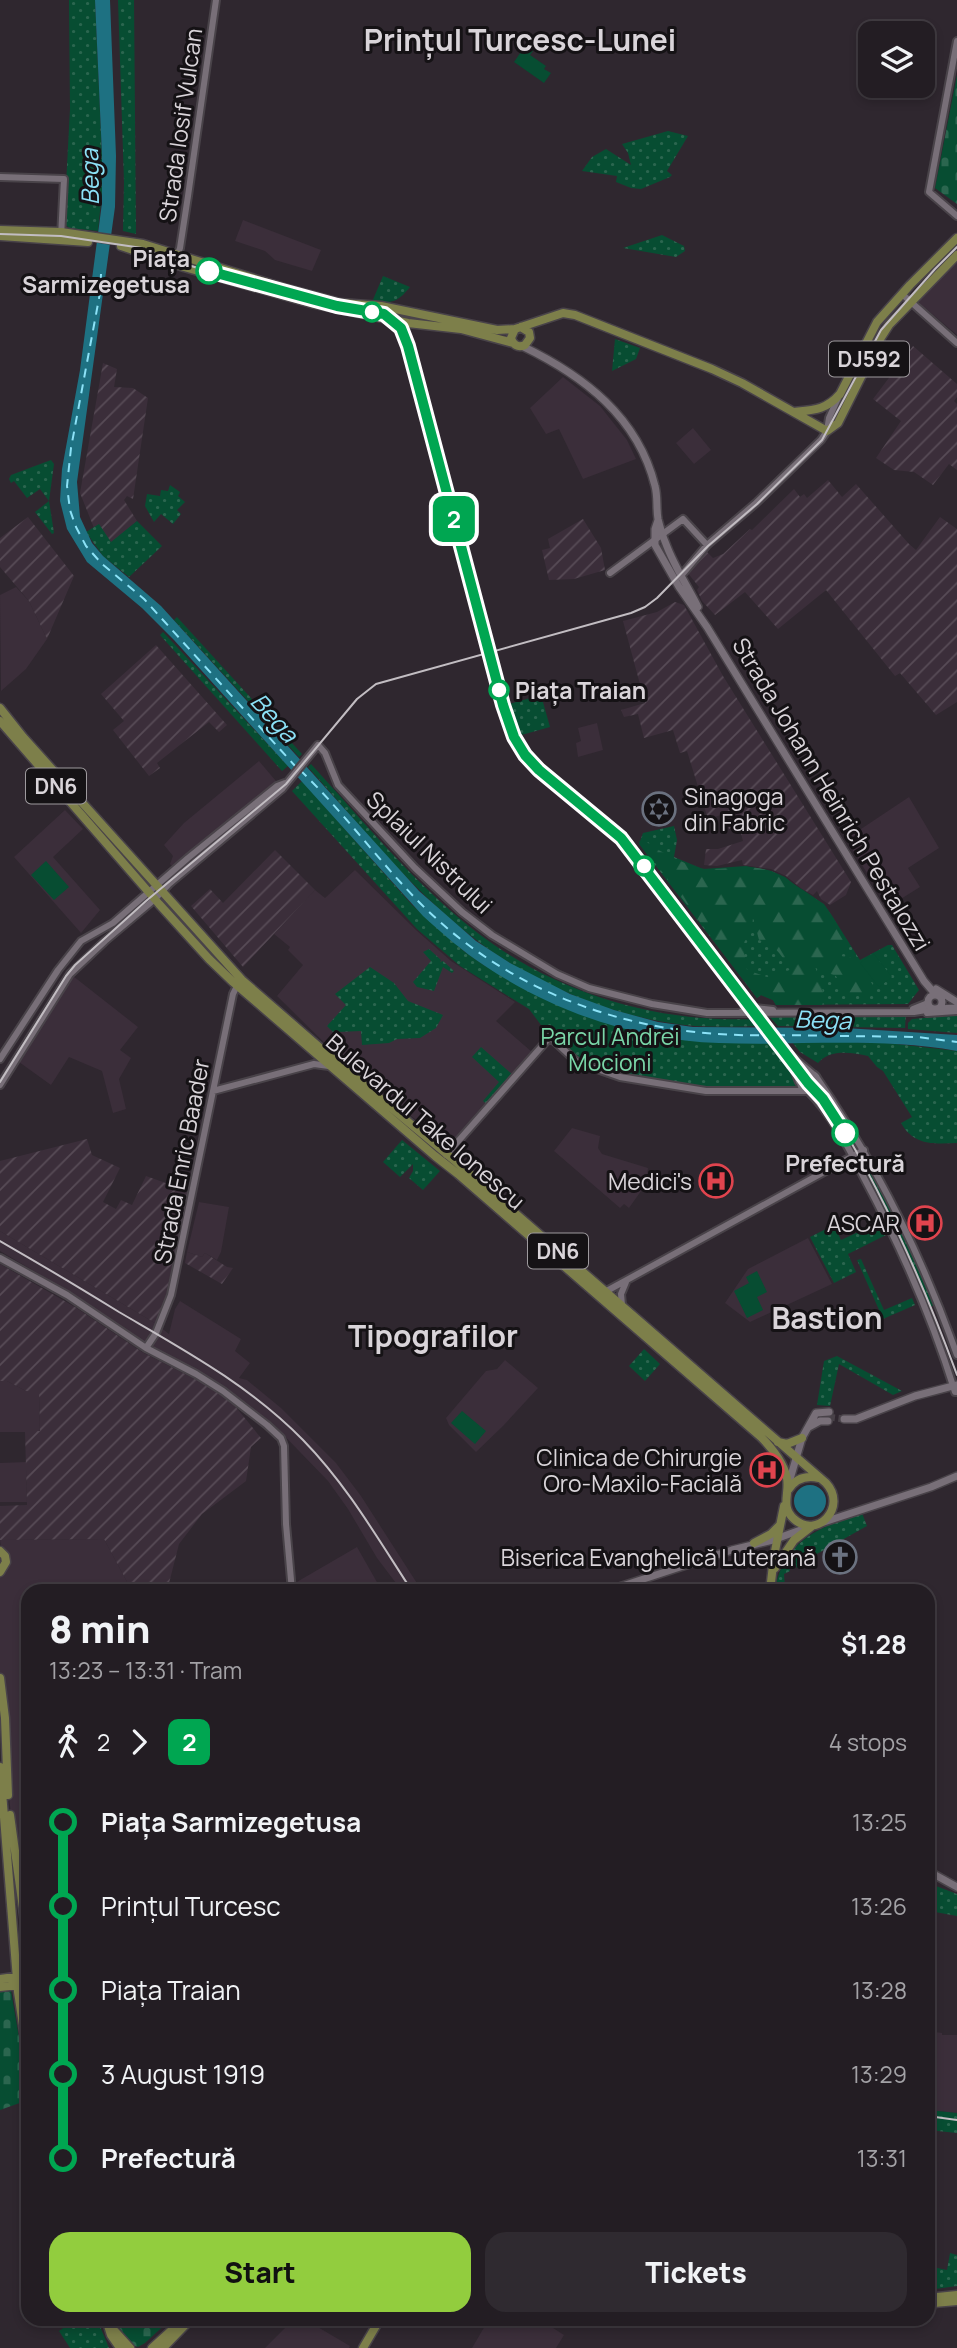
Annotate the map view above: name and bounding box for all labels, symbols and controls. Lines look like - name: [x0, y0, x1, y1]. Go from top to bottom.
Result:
- district label: Prințul Turcesc-Lunei: [364, 19, 676, 60]
- map controls: [858, 21, 935, 98]
- button: layers: [858, 21, 935, 98]
- street label: Strada Iosif Vulcan: [151, 26, 209, 224]
- water label: Bega: [72, 147, 106, 205]
- place label: Piața Sarmizegetusa: [22, 242, 190, 300]
- marker: Piața Sarmizegetusa: [196, 258, 222, 284]
- unlabelled marker: [362, 302, 382, 322]
- road number: DJ592: [829, 342, 909, 376]
- line badge: 2: [431, 496, 477, 542]
- text: 2: [447, 502, 461, 535]
- street label: Strada Johann Heinrich Pestalozzi: [726, 631, 938, 957]
- place label: Piața Traian: [515, 674, 646, 706]
- marker: Piața Traian: [489, 680, 509, 700]
- water label: Bega: [244, 685, 307, 750]
- road number: DN6: [26, 768, 86, 804]
- place label: Sinagoga din Fabric: [684, 780, 785, 838]
- street label: Splaiul Nistrului: [360, 784, 500, 920]
- synagogue icon: Sinagoga din Fabric: [640, 790, 678, 828]
- unlabelled marker: [634, 856, 654, 876]
- water label: Bega: [794, 1002, 853, 1037]
- park label: Parcul Andrei Mocioni: [540, 1020, 680, 1078]
- street label: Bulevardul Take Ionescu: [320, 1026, 532, 1216]
- street label: Strada Enric Baader: [145, 1056, 217, 1266]
- marker: Prefectură: [832, 1120, 858, 1146]
- place label: Prefectură: [785, 1147, 905, 1179]
- hospital icon: Medici's: [697, 1162, 735, 1200]
- place label: Medici's: [608, 1165, 692, 1197]
- hospital icon: ASCAR: [906, 1204, 944, 1242]
- place label: ASCAR: [827, 1207, 900, 1239]
- road number: DN6: [528, 1234, 588, 1268]
- district label: Bastion: [771, 1297, 883, 1338]
- district label: Tipografilor: [348, 1315, 518, 1356]
- place label: Clinica de Chirurgie Oro-Maxilo-Facială: [536, 1441, 742, 1499]
- hospital icon: Clinica de Chirurgie Oro-Maxilo-Facială: [748, 1451, 786, 1489]
- church icon: Biserica Evanghelică Luterană: [821, 1538, 859, 1576]
- place label: Biserica Evanghelică Luterană: [501, 1541, 816, 1573]
- text: 8 min: [49, 1602, 151, 1654]
- text: $1.28: [841, 1626, 907, 1662]
- text: 13:23 – 13:31 · Tram: [49, 1654, 242, 1686]
- icon: walk: [49, 1723, 87, 1761]
- icon: forward: [120, 1723, 158, 1761]
- text: 2: [182, 1725, 196, 1758]
- text: 2: [97, 1726, 110, 1758]
- text: 4 stops: [829, 1726, 907, 1758]
- text: Piața Sarmizegetusa: [101, 1804, 361, 1840]
- text: 13:25: [852, 1806, 907, 1838]
- text: Prințul Turcesc: [101, 1888, 281, 1924]
- text: 13:26: [851, 1890, 907, 1922]
- text: Piața Traian: [101, 1972, 241, 2008]
- text: 13:28: [852, 1974, 907, 2006]
- text: 3 August 1919: [101, 2056, 265, 2092]
- text: 13:29: [851, 2058, 907, 2090]
- text: Prefectură: [101, 2140, 236, 2176]
- text: 13:31: [857, 2142, 907, 2174]
- button: Start: [49, 2232, 471, 2312]
- button: Tickets: [485, 2232, 907, 2312]

